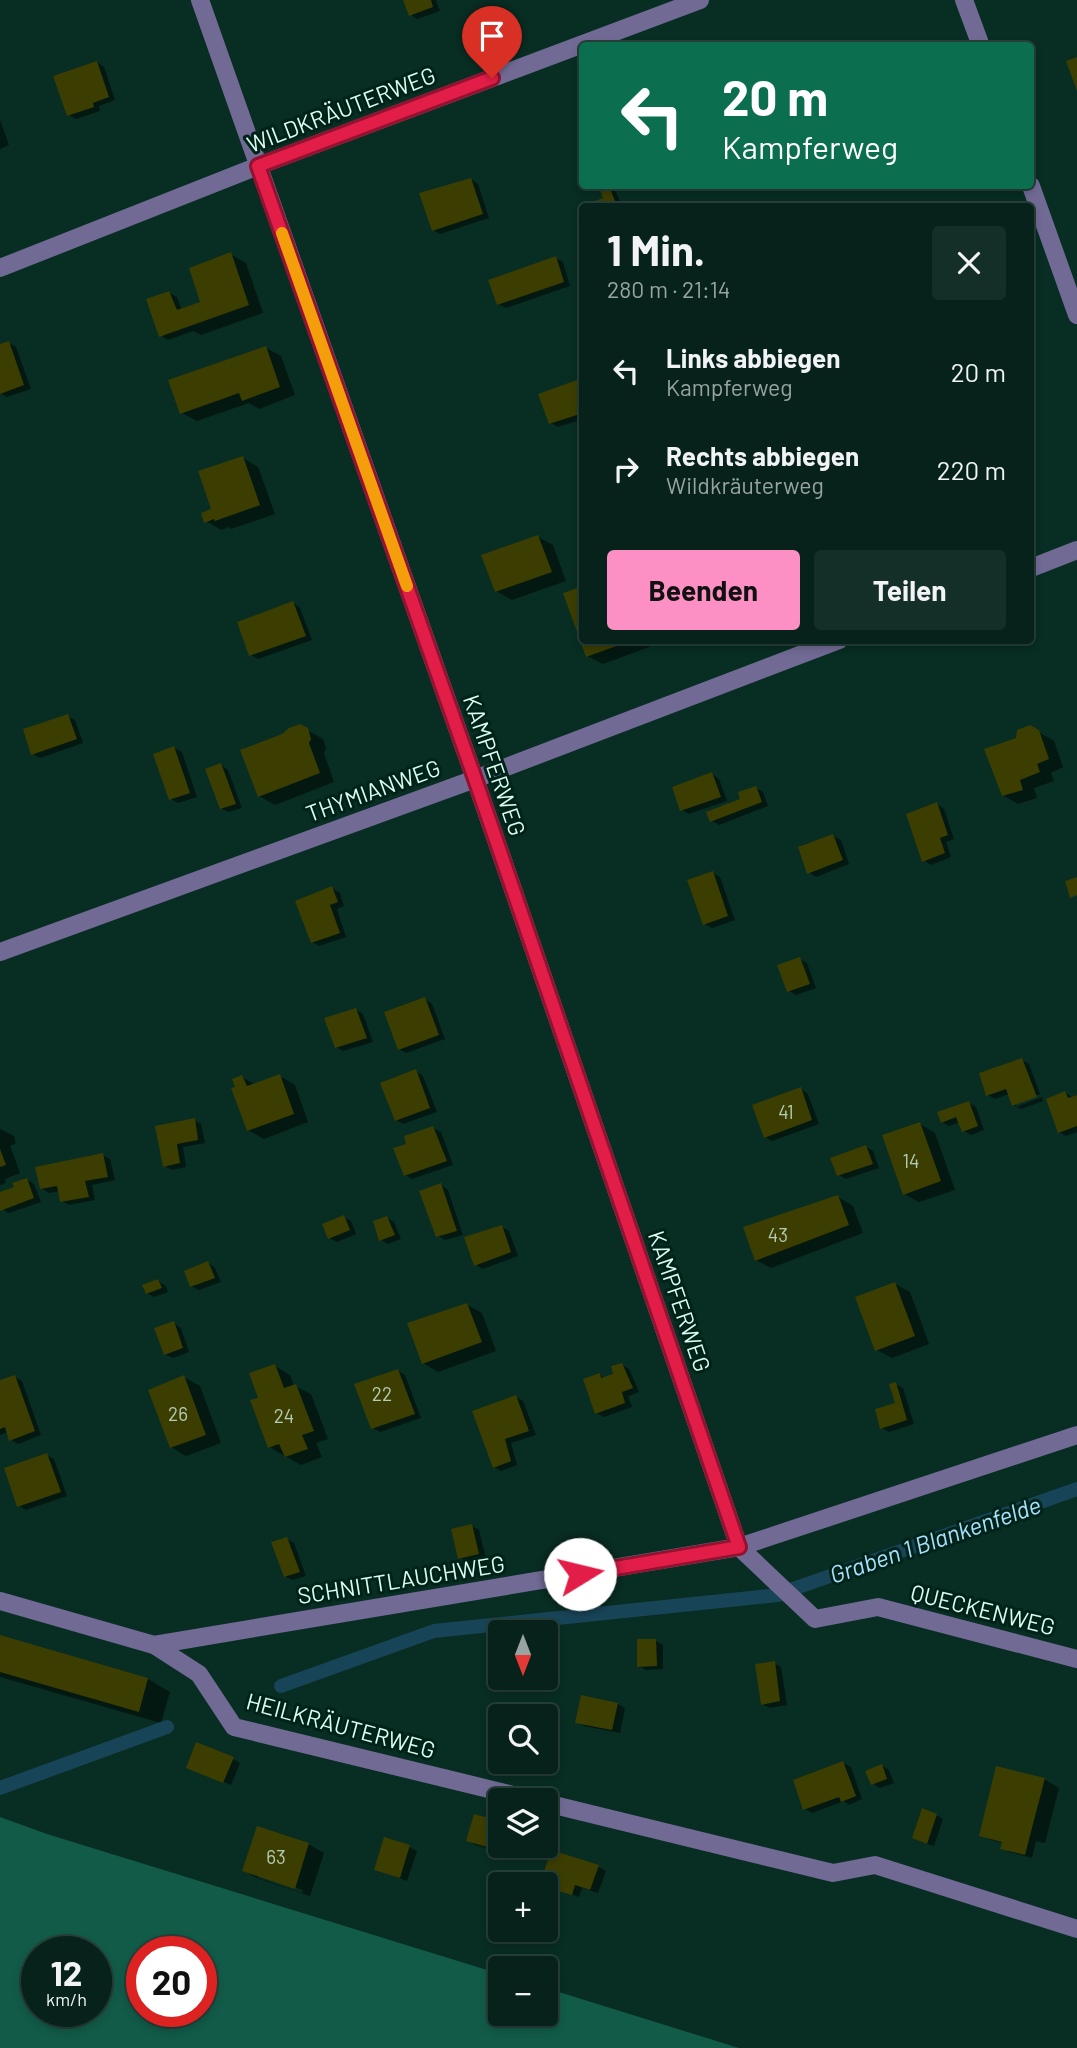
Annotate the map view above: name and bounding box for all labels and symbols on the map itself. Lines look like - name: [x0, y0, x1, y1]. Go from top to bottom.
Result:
- pin: [462, 6, 522, 78]
- street label: WILDKRÄUTERWEG: [243, 60, 439, 158]
- street label: KAMPFERWEG: [458, 691, 532, 839]
- street label: THYMIANWEG: [302, 753, 444, 827]
- house number: 41: [778, 1100, 794, 1123]
- house number: 14: [902, 1149, 920, 1172]
- house number: 43: [768, 1223, 788, 1246]
- street label: KAMPFERWEG: [643, 1227, 717, 1375]
- house number: 22: [372, 1382, 392, 1405]
- house number: 26: [168, 1402, 188, 1425]
- house number: 24: [274, 1404, 294, 1427]
- water label: Graben 1 Blankenfelde: [826, 1489, 1044, 1589]
- position arrow: [543, 1537, 617, 1611]
- street label: SCHNITTLAUCHWEG: [295, 1549, 507, 1609]
- street label: QUECKENWEG: [908, 1578, 1058, 1640]
- north arrow: [488, 1620, 558, 1690]
- street label: HEILKRÄUTERWEG: [243, 1686, 439, 1764]
- house number: 63: [266, 1845, 286, 1868]
- speed limit sign: 20: [126, 1936, 217, 2027]

